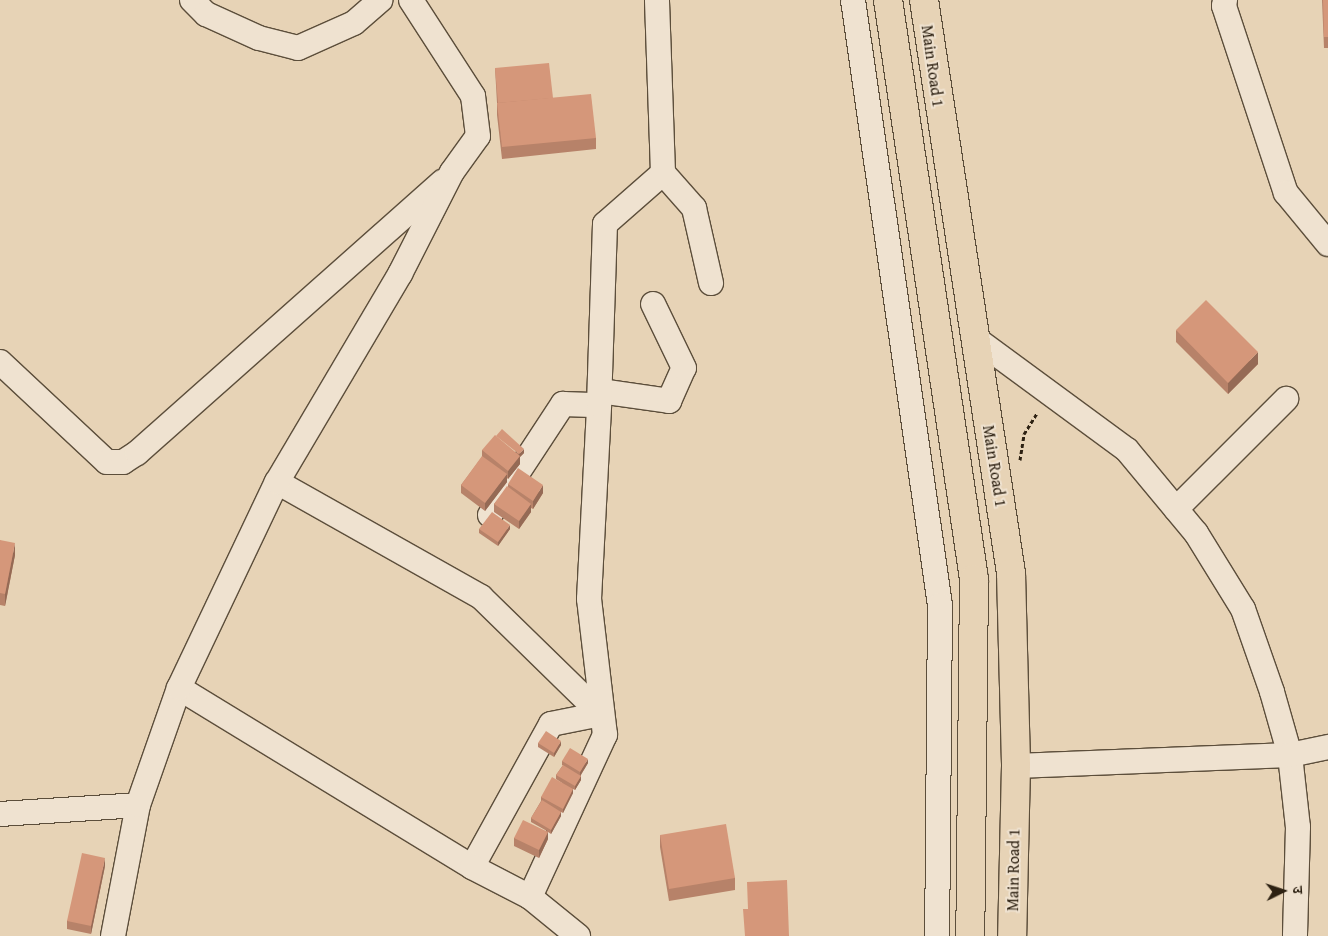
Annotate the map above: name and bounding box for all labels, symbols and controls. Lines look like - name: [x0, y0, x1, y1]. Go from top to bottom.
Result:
- street label: Main Road 1: [918, 24, 948, 108]
- street label: Main Road 1: [979, 424, 1011, 508]
- street label: Main Road 1: [1003, 829, 1023, 911]
- north arrow: [1258, 866, 1308, 916]
- text: उ: [1288, 886, 1308, 894]

